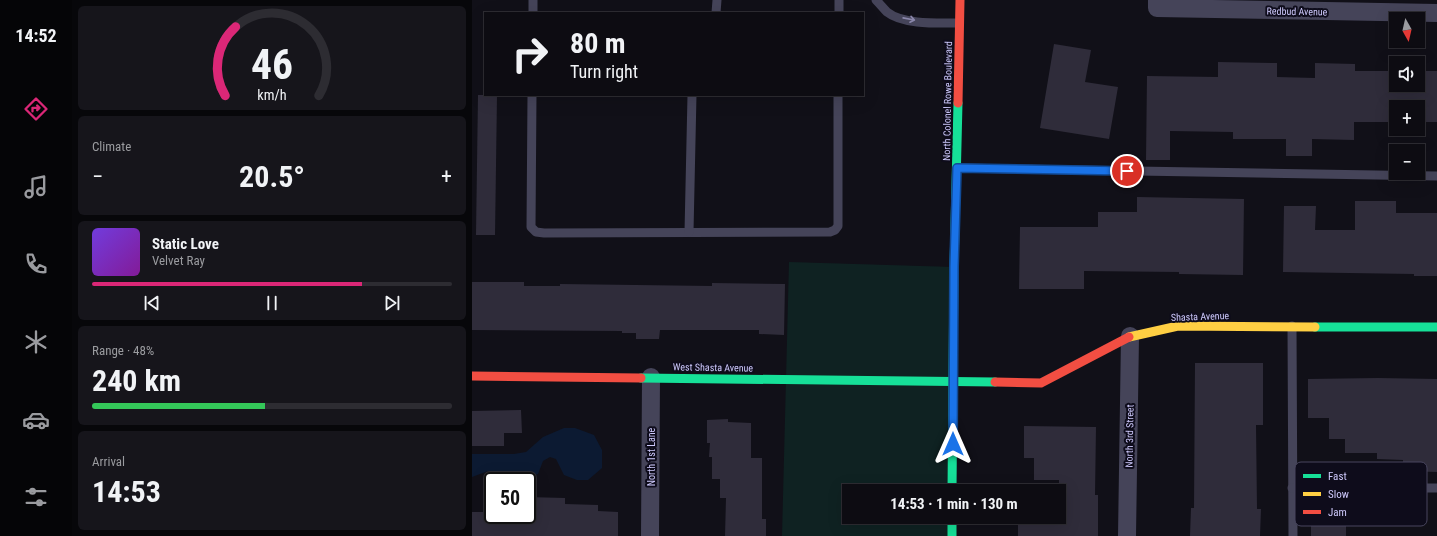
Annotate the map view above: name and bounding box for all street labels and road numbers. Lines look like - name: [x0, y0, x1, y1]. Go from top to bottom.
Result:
- street label: Redbud Avenue: [1267, 5, 1328, 18]
- street label: North Colonel Rowe Boulevard: [941, 41, 954, 161]
- street label: Shasta Avenue: [1171, 310, 1230, 323]
- street label: West Shasta Avenue: [673, 361, 753, 374]
- street label: North 3rd Street: [1123, 404, 1136, 468]
- street label: North 1st Lane: [646, 427, 657, 486]

